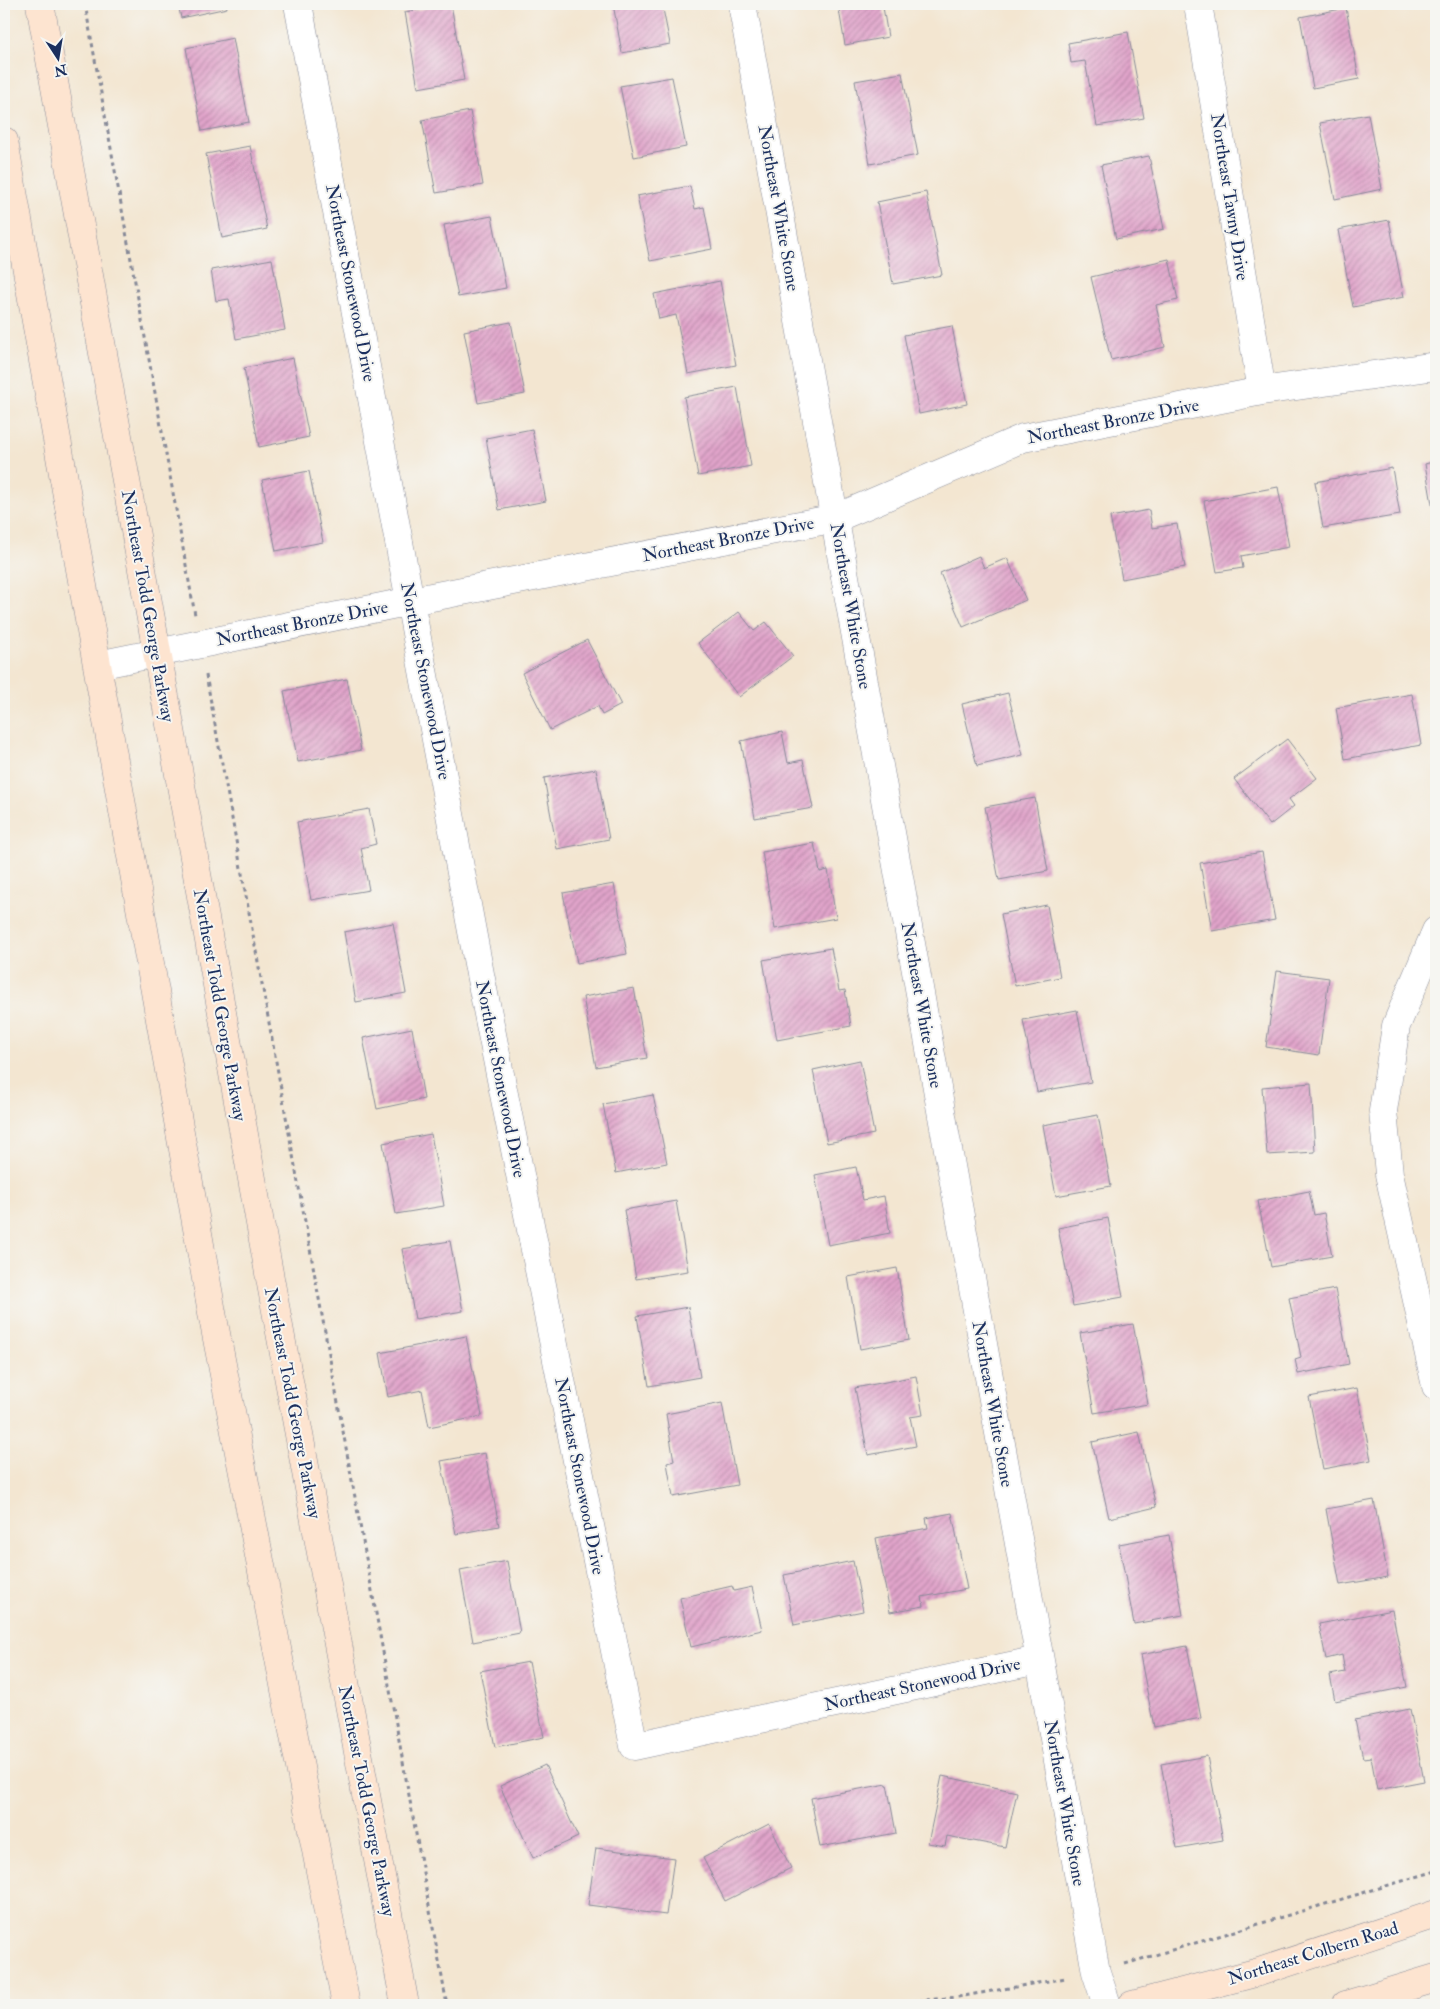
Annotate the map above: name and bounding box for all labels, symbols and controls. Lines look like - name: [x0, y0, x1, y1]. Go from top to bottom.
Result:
- north arrow: [32, 32, 82, 82]
- text: N: [52, 60, 69, 80]
- street label: Northeast Tawny Drive: [1205, 112, 1254, 283]
- street label: Northeast White Stone: [753, 123, 805, 293]
- street label: Northeast Stonewood Drive: [320, 182, 381, 384]
- street label: Northeast Bronze Drive: [1025, 393, 1201, 449]
- street label: Northeast Todd George Parkway: [116, 488, 179, 725]
- street label: Northeast Bronze Drive: [640, 511, 816, 567]
- street label: Northeast White Stone: [825, 521, 877, 691]
- street label: Northeast Stonewood Drive: [395, 580, 456, 782]
- street label: Northeast Bronze Drive: [214, 595, 390, 651]
- street label: Northeast Todd George Parkway: [188, 887, 251, 1124]
- street label: Northeast White Stone: [896, 920, 948, 1090]
- street label: Northeast Stonewood Drive: [470, 978, 531, 1180]
- street label: Northeast Todd George Parkway: [259, 1285, 326, 1522]
- street label: Northeast White Stone: [967, 1319, 1019, 1489]
- street label: Northeast Stonewood Drive: [549, 1375, 610, 1577]
- street label: Northeast Stonewood Drive: [822, 1652, 1023, 1717]
- street label: Northeast Todd George Parkway: [333, 1683, 400, 1920]
- street label: Northeast White Stone: [1039, 1718, 1091, 1888]
- street label: Northeast Colbern Road: [1225, 1917, 1401, 1990]

